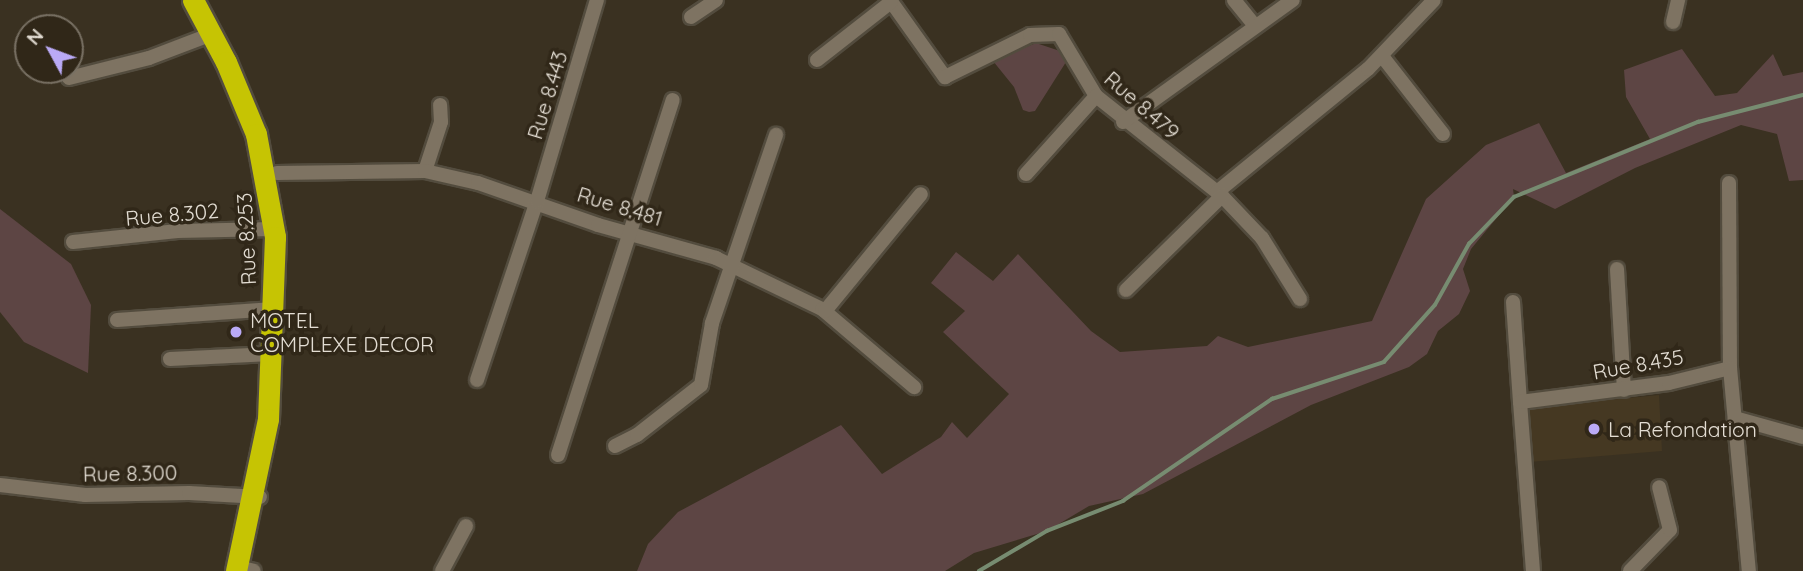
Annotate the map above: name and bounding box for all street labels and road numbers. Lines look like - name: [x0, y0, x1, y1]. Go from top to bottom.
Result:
- street label: Rue 8.443: [522, 48, 572, 142]
- street label: Rue 8.479: [1099, 66, 1185, 144]
- street label: Rue 8.481: [574, 181, 666, 231]
- street label: Rue 8.253: [231, 192, 261, 286]
- street label: Rue 8.302: [124, 197, 220, 231]
- street label: Rue 8.435: [1591, 344, 1685, 384]
- street label: Rue 8.300: [83, 460, 177, 486]

